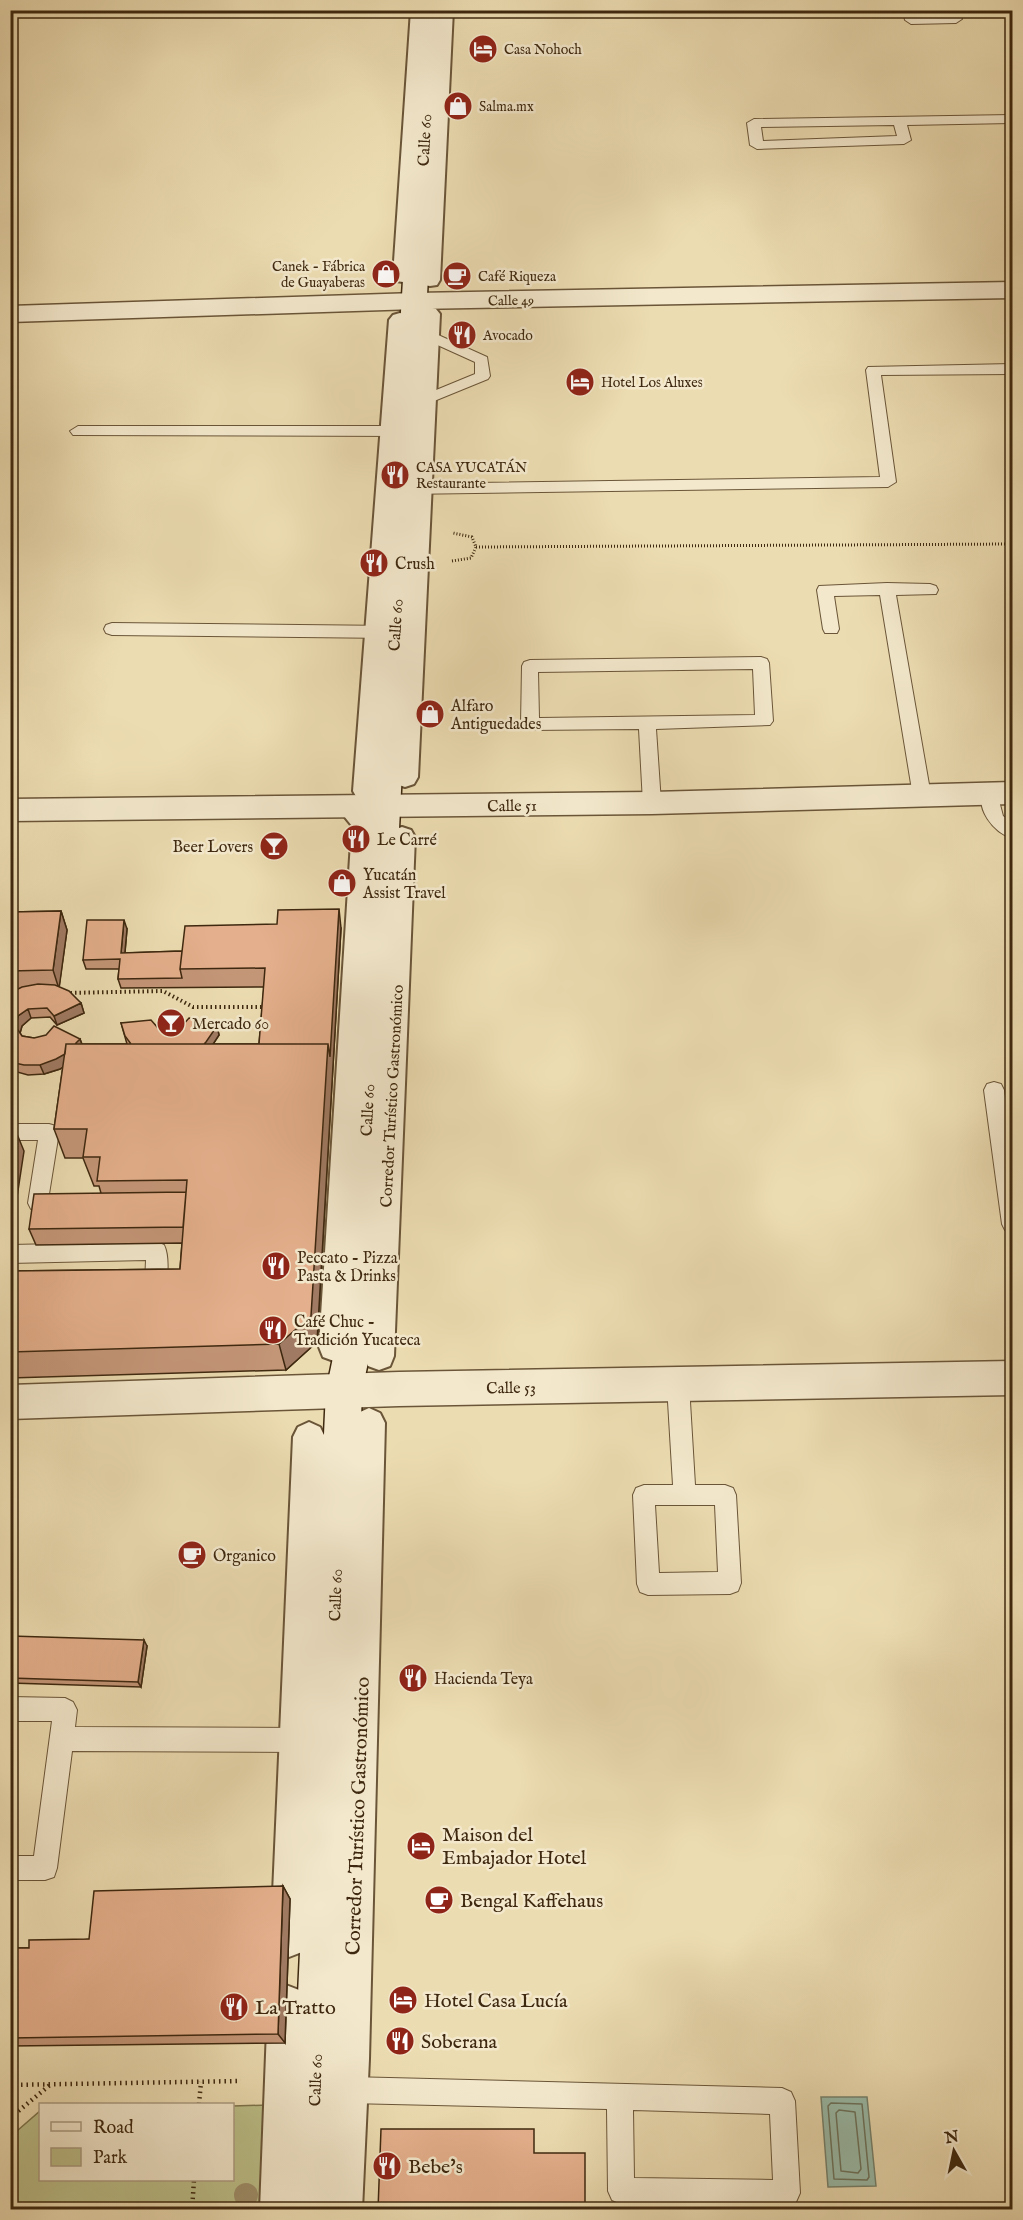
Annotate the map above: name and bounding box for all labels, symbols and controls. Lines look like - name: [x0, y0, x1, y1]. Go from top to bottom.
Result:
- hotel icon: Casa Nohoch: [467, 33, 499, 65]
- place label: Casa Nohoch: [504, 41, 582, 59]
- shop icon: Salma.mx: [442, 90, 474, 122]
- place label: Salma.mx: [479, 98, 534, 116]
- street label: Calle 60: [415, 113, 437, 167]
- place label: Canek - Fábrica de Guayaberas: [272, 258, 366, 292]
- shop icon: Canek - Fábrica de Guayaberas: [370, 258, 402, 290]
- cafe icon: Café Riqueza: [441, 260, 473, 292]
- place label: Café Riqueza: [478, 268, 557, 286]
- street label: Calle 49: [488, 292, 534, 310]
- restaurant icon: Avocado: [446, 319, 478, 351]
- place label: Avocado: [482, 327, 533, 345]
- hotel icon: Hotel Los Aluxes: [564, 366, 596, 398]
- place label: Hotel Los Aluxes: [601, 374, 703, 392]
- place label: CASA YUCATÁN Restaurante: [416, 458, 527, 493]
- restaurant icon: CASA YUCATÁN Restaurante: [379, 459, 411, 491]
- restaurant icon: Crush: [358, 547, 390, 579]
- place label: Crush: [395, 555, 435, 575]
- street label: Calle 60: [385, 598, 409, 652]
- place label: Alfaro Antiguedades: [450, 697, 542, 735]
- shop icon: Alfaro Antiguedades: [414, 698, 446, 730]
- street label: Calle 51: [487, 797, 537, 817]
- restaurant icon: Le Carré: [340, 823, 372, 855]
- bar icon: Beer Lovers: [258, 830, 290, 862]
- place label: Le Carré: [377, 831, 437, 851]
- place label: Beer Lovers: [173, 838, 253, 858]
- place label: Yucatán Assist Travel: [362, 866, 446, 904]
- shop icon: Yucatán Assist Travel: [326, 867, 358, 899]
- street label: Corredor Turístico Gastronómico: [377, 984, 409, 1208]
- bar icon: Mercado 60: [155, 1007, 187, 1039]
- place label: Mercado 60: [192, 1015, 269, 1035]
- street label: Calle 60: [358, 1083, 380, 1137]
- place label: Peccato - Pizza Pasta & Drinks: [297, 1249, 398, 1287]
- restaurant icon: Peccato - Pizza Pasta & Drinks: [260, 1250, 292, 1282]
- place label: Café Chuc - Tradición Yucateca: [294, 1313, 421, 1351]
- restaurant icon: Café Chuc - Tradición Yucateca: [257, 1314, 289, 1346]
- street label: Calle 53: [486, 1379, 536, 1399]
- cafe icon: Organico: [176, 1539, 208, 1571]
- place label: Organico: [213, 1547, 276, 1567]
- street label: Calle 60: [326, 1568, 348, 1622]
- restaurant icon: Hacienda Teya: [397, 1662, 429, 1694]
- place label: Hacienda Teya: [434, 1670, 533, 1690]
- street label: Corredor Turístico Gastronómico: [341, 1676, 376, 1956]
- place label: Maison del Embajador Hotel: [442, 1823, 587, 1871]
- hotel icon: Maison del Embajador Hotel: [405, 1830, 437, 1862]
- cafe icon: Bengal Kaffehaus: [423, 1884, 455, 1916]
- place label: Bengal Kaffehaus: [460, 1889, 603, 1914]
- hotel icon: Hotel Casa Lucía: [387, 1984, 419, 2016]
- place label: Hotel Casa Lucía: [424, 1989, 568, 2014]
- restaurant icon: La Tratto: [218, 1991, 250, 2023]
- place label: La Tratto: [255, 1996, 336, 2021]
- restaurant icon: Soberana: [384, 2025, 416, 2057]
- place label: Soberana: [421, 2030, 498, 2055]
- street label: Calle 60: [306, 2053, 328, 2107]
- legend: [39, 2103, 234, 2181]
- text: Road: [93, 2117, 134, 2140]
- north arrow: [924, 2121, 984, 2181]
- text: N: [943, 2127, 961, 2149]
- text: Park: [93, 2147, 128, 2170]
- restaurant icon: Bebe's: [371, 2150, 403, 2182]
- place label: Bebe's: [408, 2155, 463, 2180]

